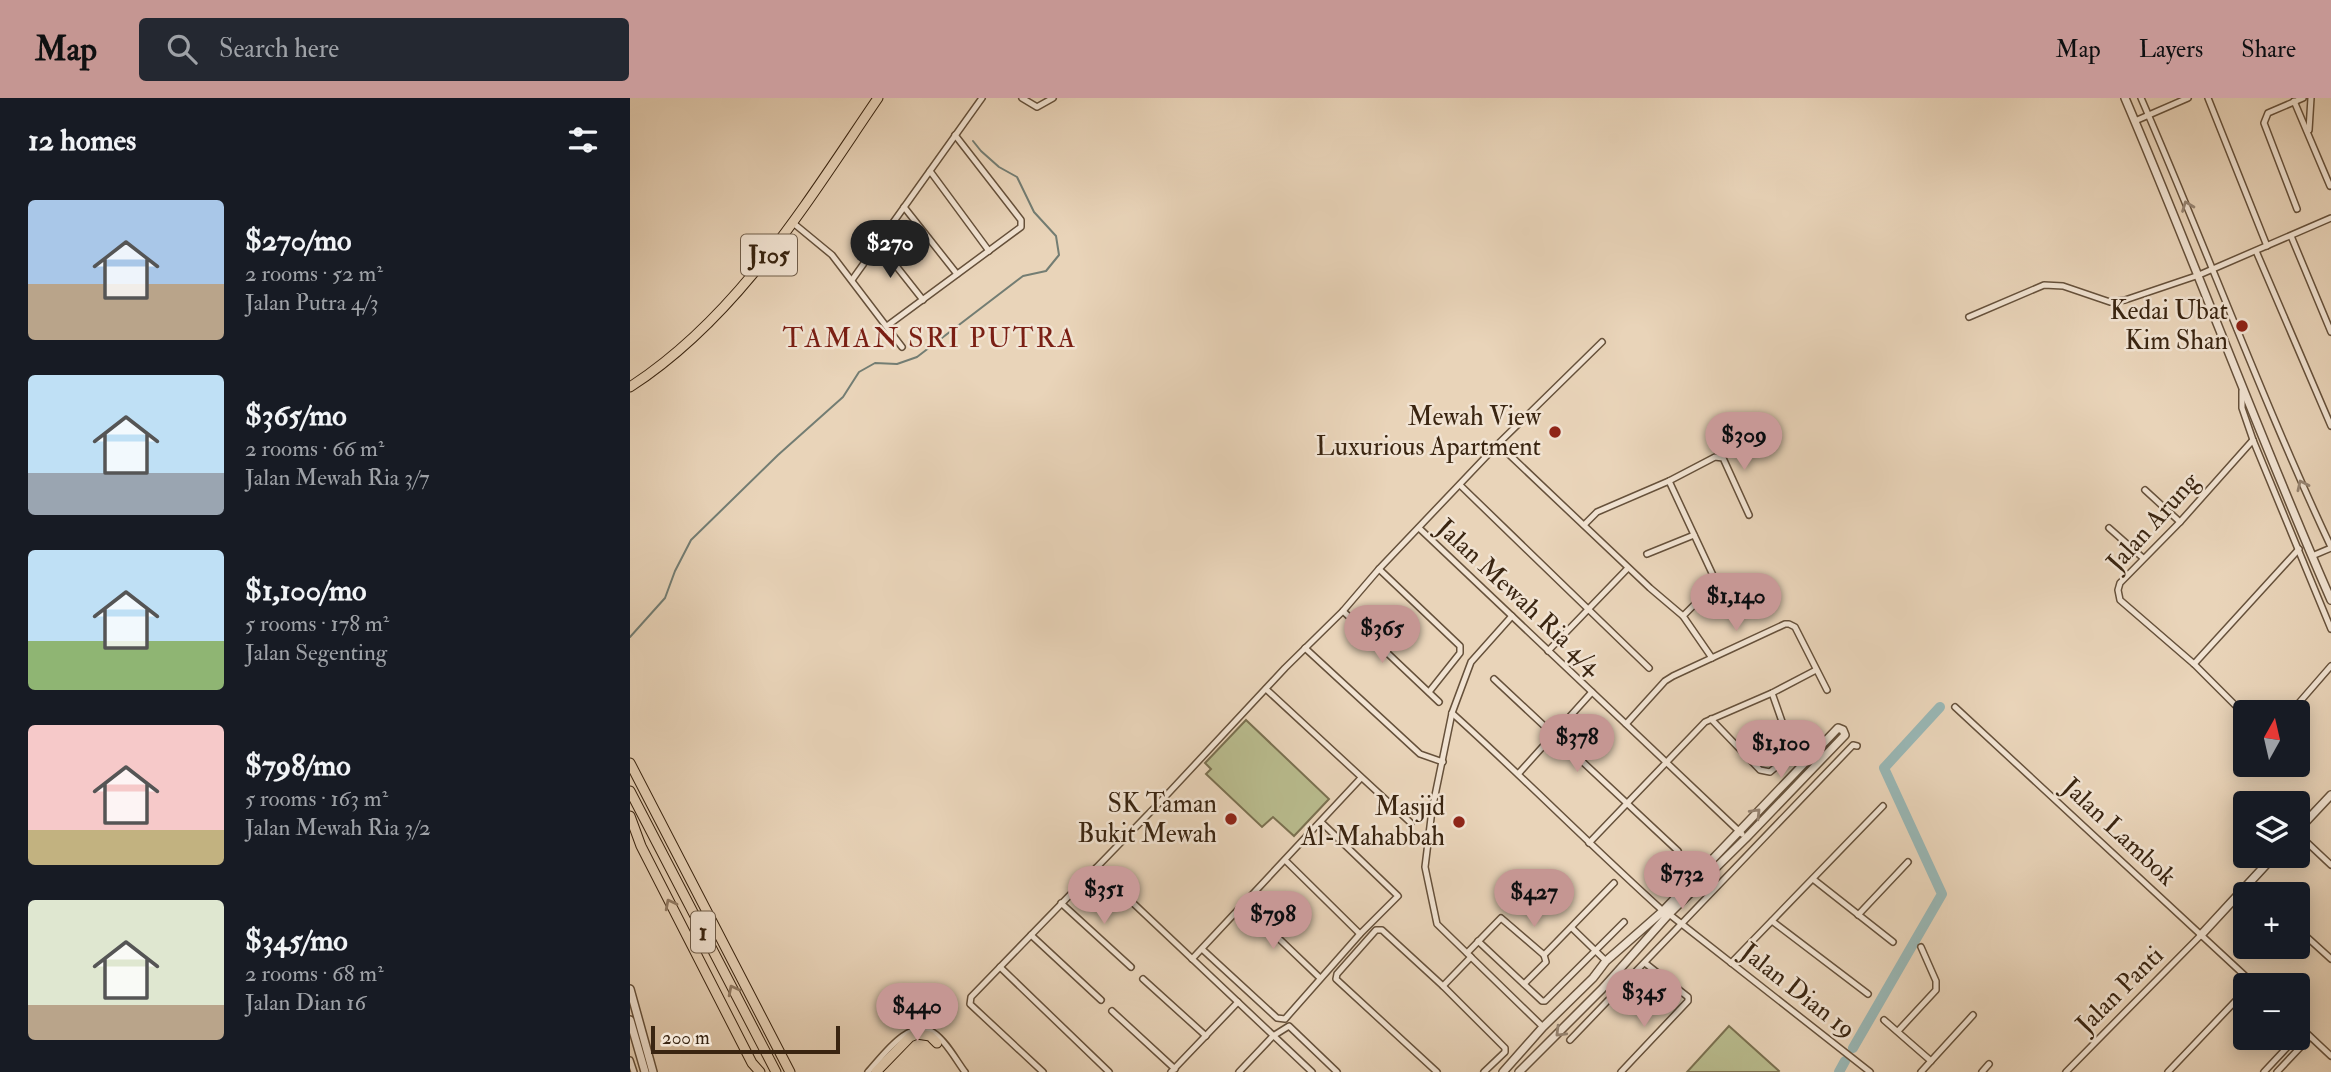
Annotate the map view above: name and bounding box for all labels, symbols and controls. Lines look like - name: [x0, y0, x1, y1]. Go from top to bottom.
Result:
- search box: [139, 18, 629, 81]
- text: Map: [35, 29, 97, 70]
- icon: search: [163, 30, 201, 68]
- text: Search here: [219, 33, 339, 65]
- text: Map: [2056, 34, 2101, 65]
- text: Layers: [2139, 34, 2203, 65]
- text: Share: [2241, 34, 2296, 65]
- icon: filters: [564, 121, 602, 159]
- text: 12 homes: [28, 122, 136, 159]
- one-way arrow: [2181, 200, 2195, 212]
- pin: $270: [849, 220, 931, 280]
- text: $270/mo: [245, 222, 352, 259]
- icon: home: [84, 228, 168, 312]
- text: $270: [867, 228, 913, 257]
- road number: J105: [741, 234, 797, 275]
- text: 2 rooms · 52 m²: [245, 259, 383, 288]
- text: Jalan Putra 4/3: [245, 288, 379, 317]
- place label: Kedai Ubat Kim Shan: [2110, 295, 2228, 357]
- marker: Kedai Ubat Kim Shan: [2234, 318, 2250, 334]
- district label: TAMAN SRI PUTRA: [783, 321, 1077, 356]
- text: $365/mo: [245, 397, 347, 434]
- place label: Mewah View Luxurious Apartment: [1316, 401, 1542, 464]
- icon: home: [84, 403, 168, 487]
- pin: $309: [1703, 412, 1785, 472]
- text: $309: [1721, 420, 1767, 449]
- marker: Mewah View Luxurious Apartment: [1547, 424, 1563, 440]
- text: 2 rooms · 66 m²: [245, 434, 384, 463]
- text: Jalan Mewah Ria 3/7: [245, 463, 430, 492]
- street label: Jalan Arung: [2099, 465, 2207, 579]
- one-way arrow: [2296, 480, 2310, 492]
- street label: Jalan Mewah Ria 4/4: [1429, 511, 1609, 683]
- text: $1,100/mo: [245, 572, 367, 609]
- pin: $1,140: [1679, 574, 1793, 633]
- icon: home: [84, 578, 168, 662]
- text: $1,140: [1706, 581, 1766, 610]
- pin: $365: [1341, 606, 1423, 665]
- text: 5 rooms · 178 m²: [245, 609, 389, 638]
- text: $365: [1360, 613, 1404, 642]
- text: Jalan Segenting: [245, 638, 387, 667]
- north arrow: [2233, 700, 2310, 777]
- map controls: [2233, 700, 2310, 1050]
- pin: $378: [1536, 714, 1618, 774]
- pin: $1,100: [1724, 720, 1838, 780]
- text: $378: [1555, 722, 1599, 751]
- text: $1,100: [1752, 728, 1810, 757]
- text: $798/mo: [245, 747, 351, 784]
- icon: home: [84, 753, 168, 837]
- street label: Jalan Lambok: [2055, 770, 2183, 893]
- text: 5 rooms · 163 m²: [245, 784, 388, 813]
- place label: SK Taman Bukit Mewah: [1078, 788, 1217, 850]
- place label: Masjid Al-Mahabbah: [1300, 791, 1445, 853]
- button: layers: [2233, 791, 2310, 868]
- one-way arrow: [1747, 808, 1760, 821]
- marker: SK Taman Bukit Mewah: [1223, 811, 1239, 827]
- text: Jalan Mewah Ria 3/2: [245, 813, 431, 842]
- marker: Masjid Al-Mahabbah: [1451, 814, 1467, 830]
- pin: $732: [1641, 852, 1723, 911]
- text: $732: [1660, 859, 1704, 888]
- pin: $351: [1063, 866, 1145, 926]
- pin: $427: [1493, 870, 1575, 929]
- text: $351: [1084, 874, 1124, 903]
- text: $427: [1510, 877, 1558, 906]
- button: +: [2233, 882, 2310, 959]
- pin: $798: [1232, 892, 1314, 951]
- one-way arrow: [665, 899, 679, 911]
- text: $798: [1250, 899, 1296, 928]
- road number: 1: [691, 912, 715, 952]
- text: $345/mo: [245, 922, 348, 959]
- icon: home: [84, 928, 168, 1012]
- street label: Jalan Dian 19: [1733, 936, 1862, 1046]
- street label: Jalan Panti: [2069, 939, 2171, 1041]
- text: 2 rooms · 68 m²: [245, 959, 384, 988]
- pin: $345: [1603, 970, 1685, 1029]
- button: −: [2233, 973, 2310, 1050]
- text: $345: [1622, 977, 1666, 1006]
- pin: $440: [876, 984, 958, 1043]
- one-way arrow: [728, 985, 741, 997]
- text: Jalan Dian 16: [245, 988, 366, 1017]
- text: $440: [892, 991, 942, 1020]
- scale bar: [651, 1023, 840, 1055]
- one-way arrow: [1555, 1023, 1568, 1036]
- text: 200 m: [662, 1026, 710, 1050]

